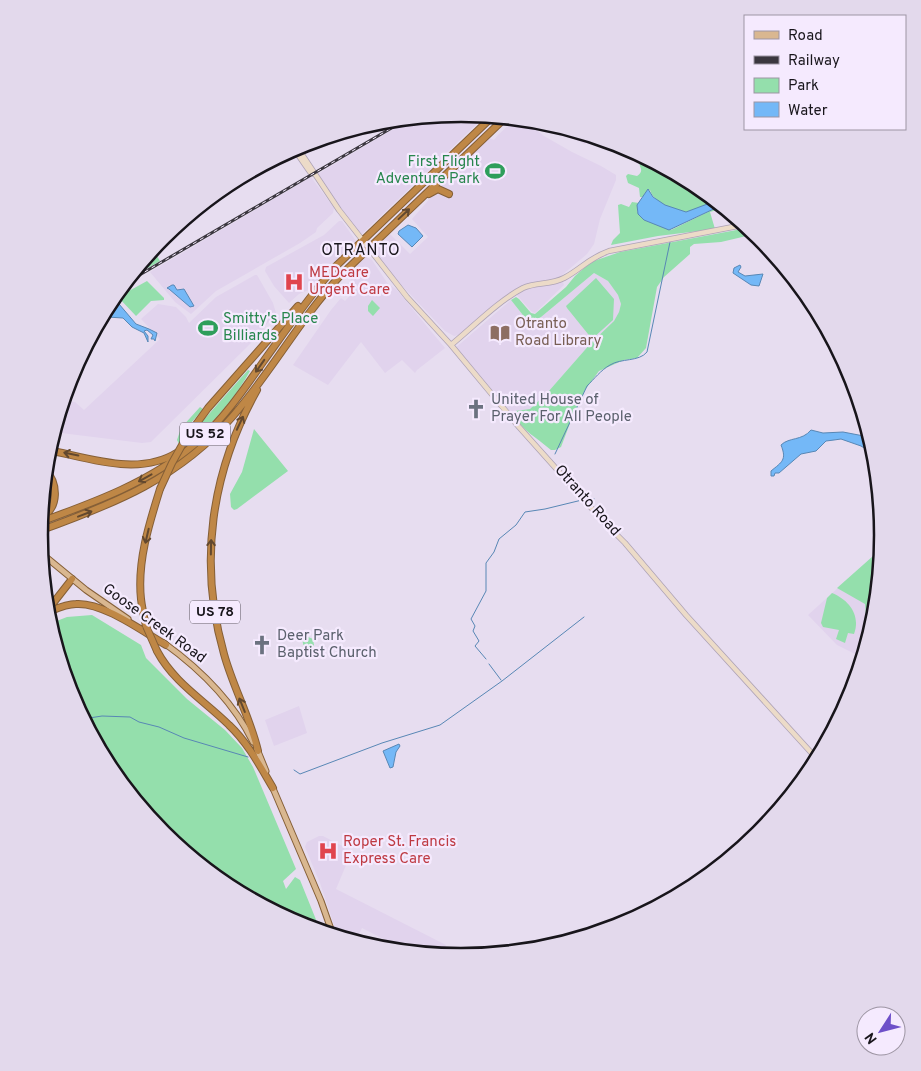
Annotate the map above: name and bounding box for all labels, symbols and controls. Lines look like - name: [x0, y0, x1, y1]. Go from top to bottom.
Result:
- legend: [744, 15, 906, 130]
- text: Road: [788, 27, 823, 46]
- text: Railway: [788, 52, 840, 71]
- text: Park: [788, 77, 819, 96]
- text: Water: [788, 102, 828, 121]
- place label: First Flight Adventure Park: [376, 153, 480, 189]
- sports icon: First Flight Adventure Park: [484, 160, 506, 182]
- one-way arrow: [398, 208, 410, 220]
- district label: OTRANTO: [321, 241, 401, 261]
- place label: MEDcare Urgent Care: [309, 264, 390, 300]
- hospital icon: MEDcare Urgent Care: [283, 271, 305, 293]
- place label: Smitty's Place Billiards: [223, 310, 318, 346]
- place label: Otranto Road Library: [515, 315, 601, 351]
- sports icon: Smitty's Place Billiards: [197, 317, 219, 339]
- library icon: Otranto Road Library: [489, 322, 511, 344]
- one-way arrow: [255, 359, 266, 372]
- place label: United House of Prayer For All People: [491, 391, 632, 427]
- church icon: United House of Prayer For All People: [465, 398, 487, 420]
- one-way arrow: [236, 416, 246, 431]
- road number: US 52: [180, 422, 230, 446]
- one-way arrow: [63, 449, 79, 459]
- street label: Otranto Road: [550, 461, 624, 541]
- one-way arrow: [138, 473, 153, 483]
- one-way arrow: [77, 509, 92, 518]
- one-way arrow: [142, 528, 151, 544]
- one-way arrow: [206, 539, 216, 555]
- street label: Goose Creek Road: [98, 580, 210, 668]
- road number: US 78: [190, 600, 240, 624]
- place label: Deer Park Baptist Church: [277, 627, 377, 663]
- church icon: Deer Park Baptist Church: [251, 634, 273, 656]
- one-way arrow: [237, 697, 246, 712]
- place label: Roper St. Francis Express Care: [343, 833, 456, 869]
- hospital icon: Roper St. Francis Express Care: [317, 840, 339, 862]
- north arrow: [856, 1006, 906, 1056]
- text: N: [862, 1029, 882, 1047]

